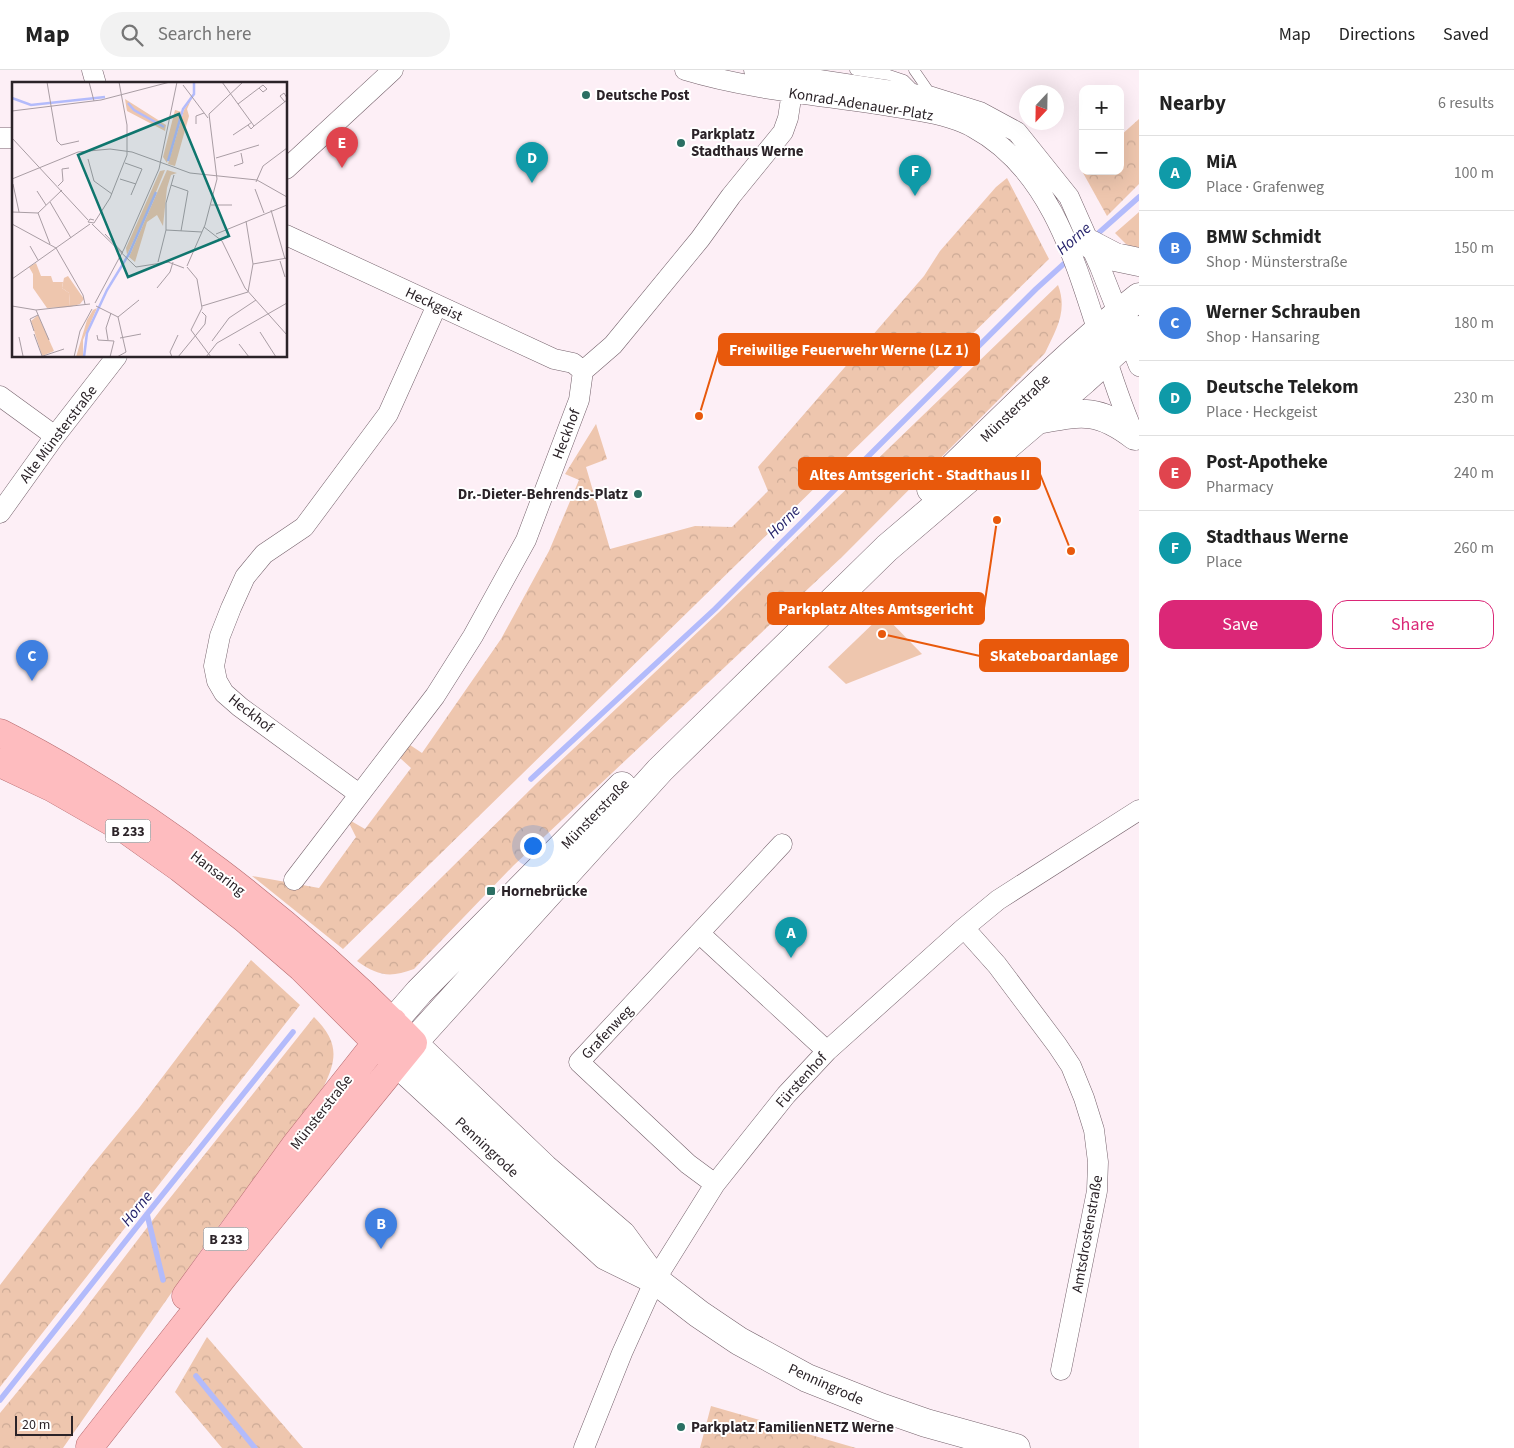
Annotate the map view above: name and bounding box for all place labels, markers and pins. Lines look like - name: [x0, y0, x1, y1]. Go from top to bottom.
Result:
- place label: Deutsche Post: [596, 85, 690, 106]
- marker: Deutsche Post: [580, 89, 592, 101]
- place label: Parkplatz Stadthaus Werne: [691, 124, 804, 162]
- pin: E: [326, 127, 358, 168]
- marker: Parkplatz Stadthaus Werne: [675, 137, 687, 149]
- pin: D: [516, 142, 548, 183]
- pin: F: [899, 155, 931, 196]
- callout: Freiwilige Feuerwehr Werne (LZ 1): [719, 334, 979, 365]
- callout: Altes Amtsgericht - Stadthaus II: [799, 458, 1040, 489]
- place label: Dr.-Dieter-Behrends-Platz: [458, 484, 628, 505]
- marker: Dr.-Dieter-Behrends-Platz: [632, 488, 644, 500]
- callout: Parkplatz Altes Amtsgericht: [768, 593, 984, 624]
- pin: C: [16, 640, 48, 681]
- callout: Skateboardanlage: [980, 640, 1128, 671]
- place label: Hornebrücke: [501, 881, 588, 902]
- marker: Hornebrücke: [485, 885, 497, 897]
- pin: A: [775, 917, 807, 958]
- pin: B: [365, 1208, 397, 1249]
- place label: Parkplatz FamilienNETZ Werne: [691, 1417, 894, 1438]
- marker: Parkplatz FamilienNETZ Werne: [675, 1421, 687, 1433]

